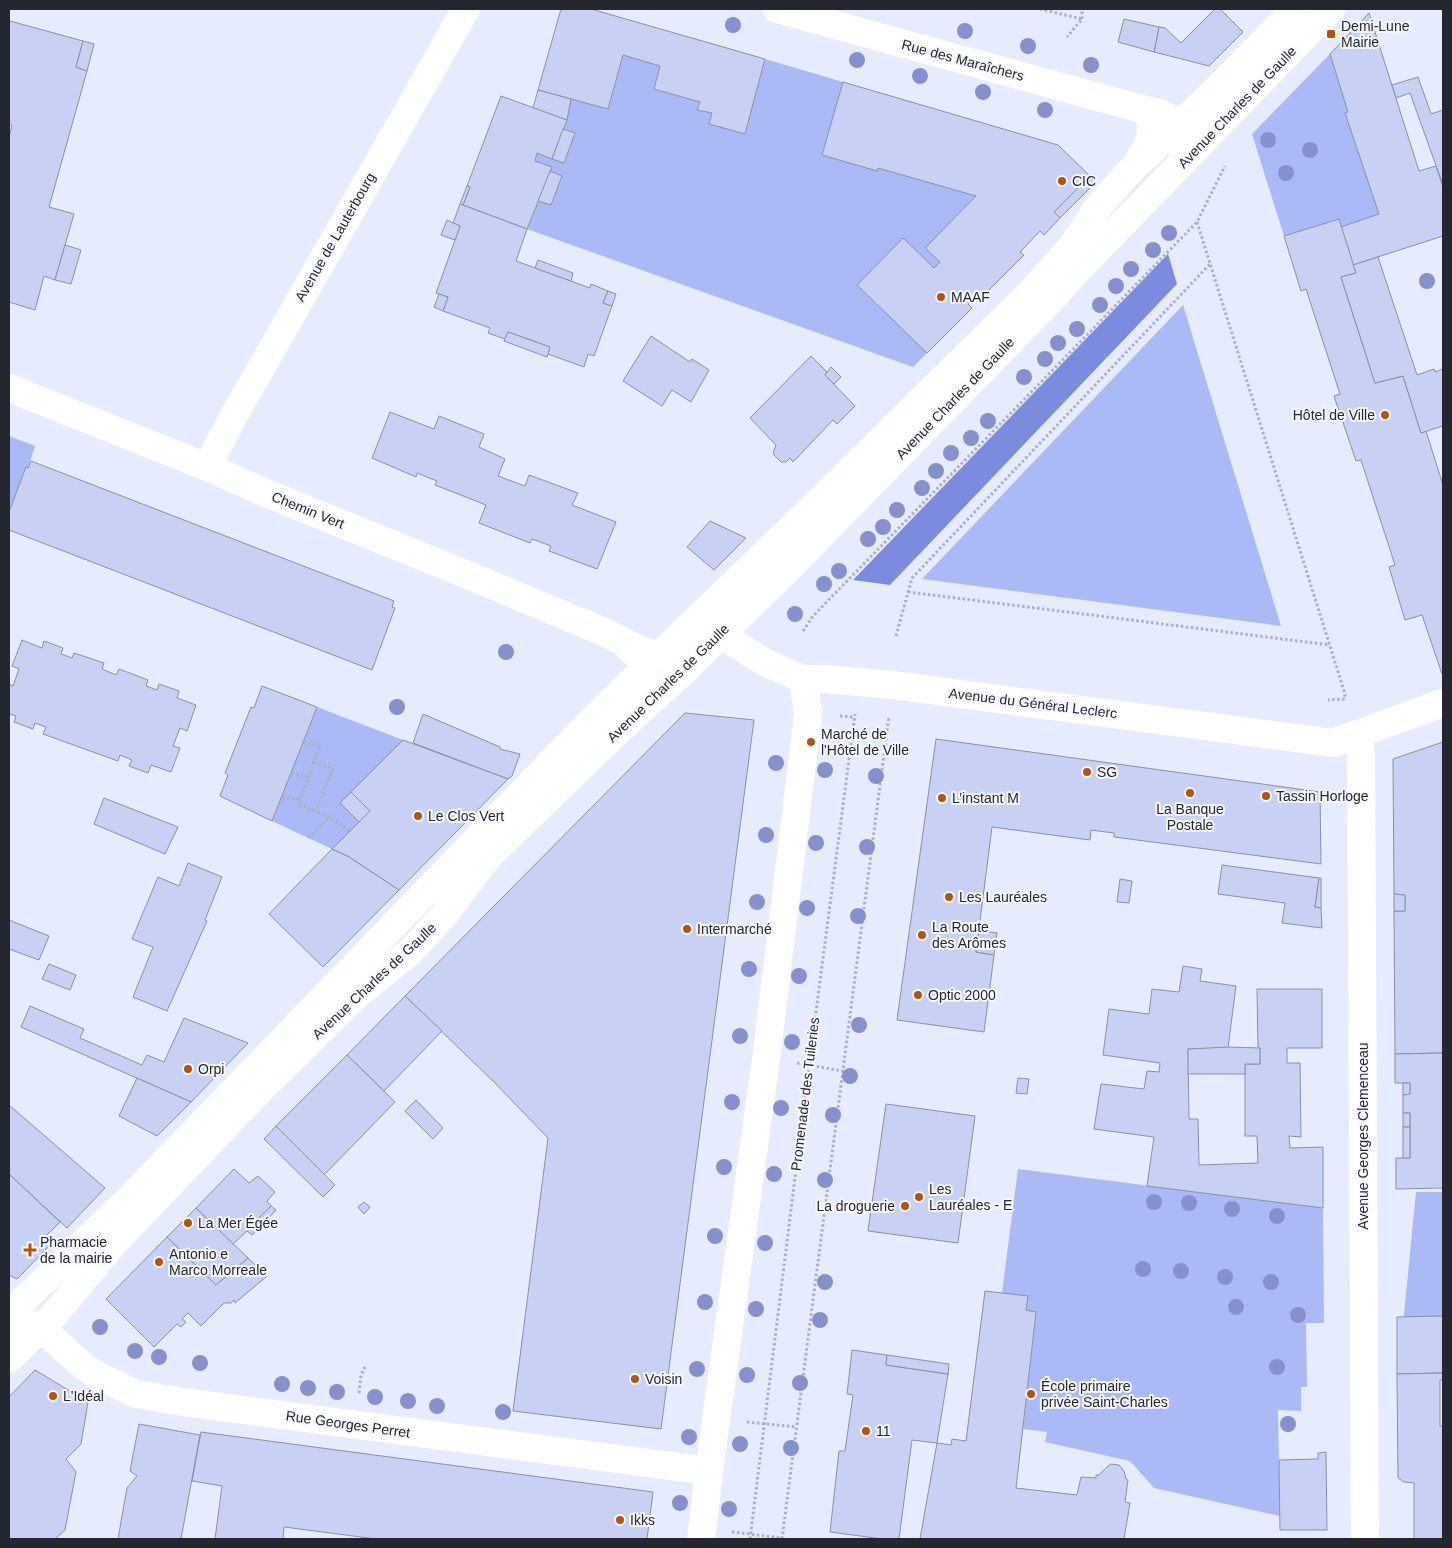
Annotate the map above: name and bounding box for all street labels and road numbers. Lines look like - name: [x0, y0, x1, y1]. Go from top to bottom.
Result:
- street label: Rue des Maraîchers: [900, 36, 1026, 84]
- street label: Avenue Charles de Gaulle: [1175, 43, 1300, 171]
- street label: Avenue de Lauterbourg: [292, 170, 378, 304]
- street label: Avenue Charles de Gaulle: [893, 334, 1018, 462]
- street label: Chemin Vert: [269, 488, 347, 532]
- street label: Avenue Charles de Gaulle: [604, 620, 732, 745]
- street label: Avenue du Général Leclerc: [948, 685, 1118, 721]
- street label: Avenue Charles de Gaulle: [309, 919, 439, 1042]
- street label: Promenade des Tuileries: [788, 1016, 822, 1172]
- street label: Avenue Georges Clemenceau: [1355, 1042, 1371, 1230]
- street label: Rue Georges Perret: [285, 1407, 411, 1441]

